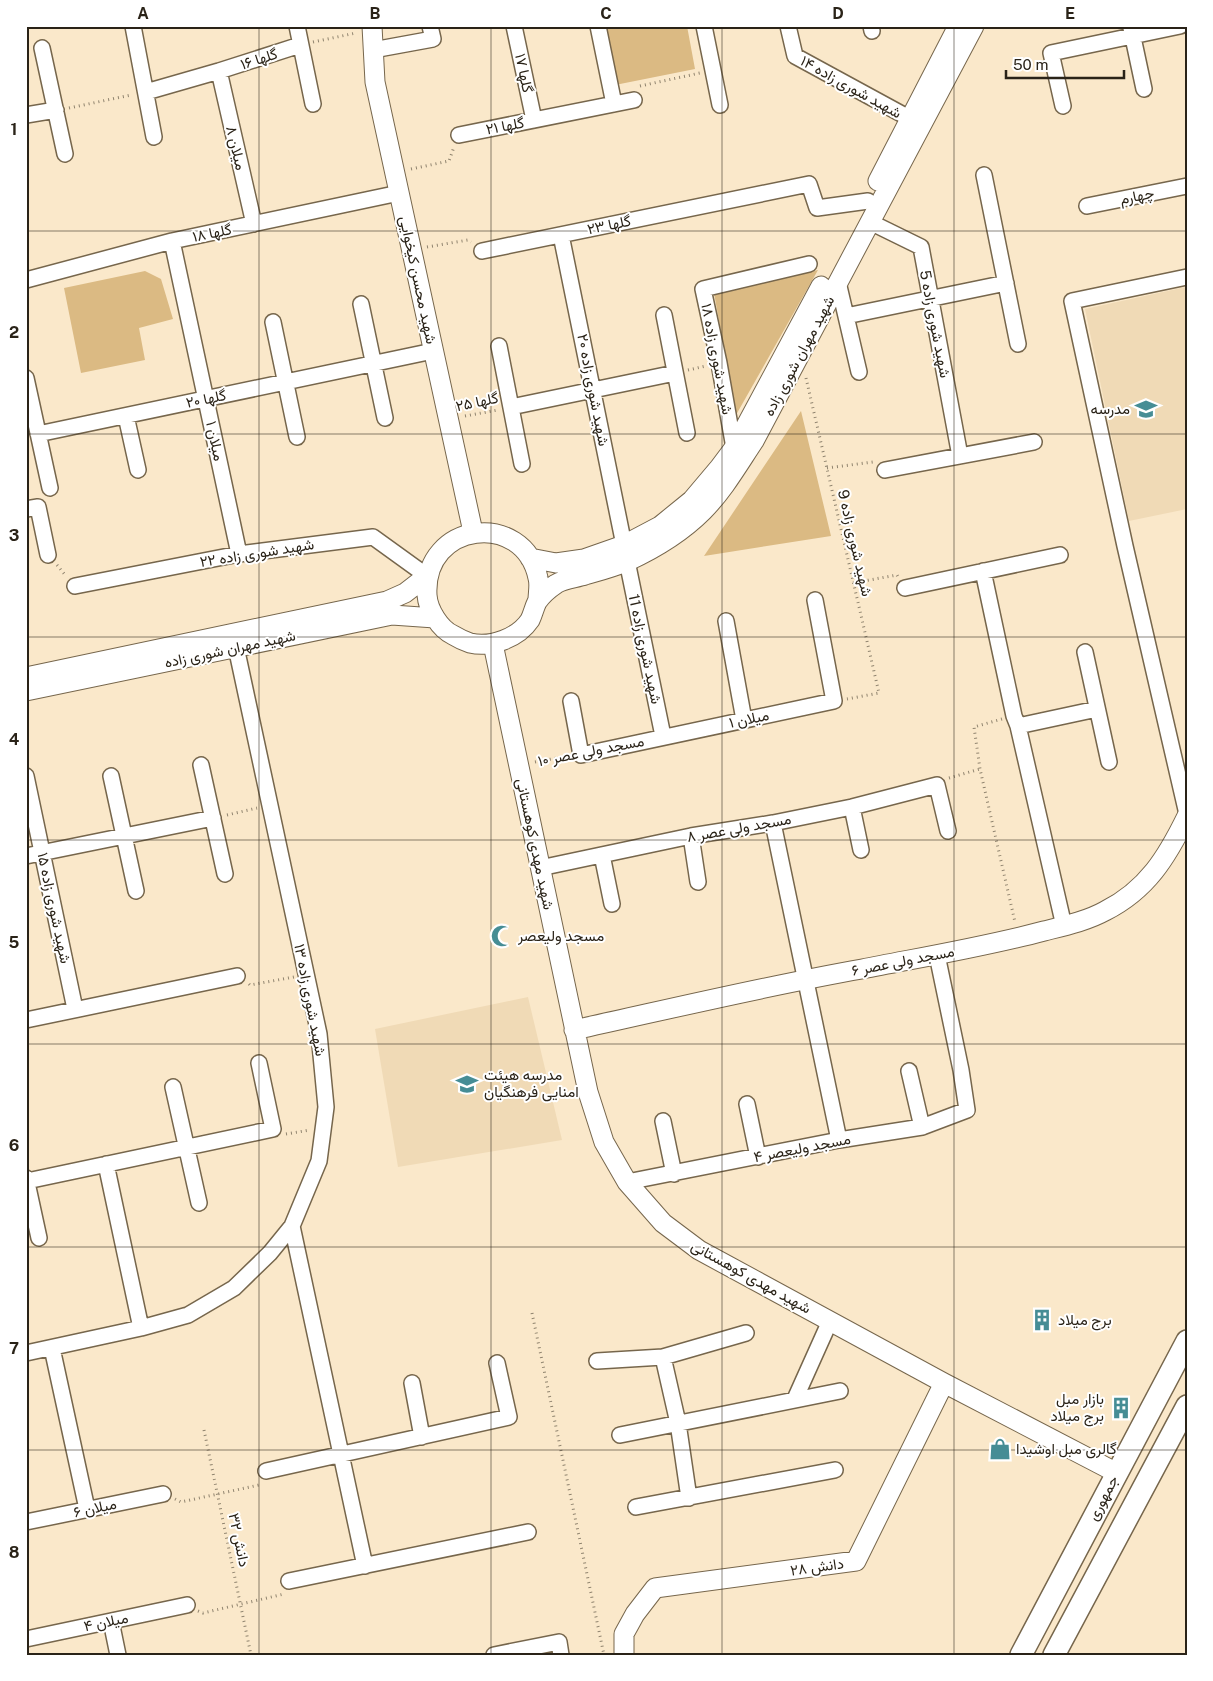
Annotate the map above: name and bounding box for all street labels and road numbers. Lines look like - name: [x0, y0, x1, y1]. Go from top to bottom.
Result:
- street label: گلها ۱۶: [238, 44, 280, 73]
- street label: گلها ۱۷: [511, 52, 537, 95]
- street label: شهید شوری زاده ۱۴: [797, 52, 905, 123]
- street label: گلها ۲۱: [484, 113, 526, 139]
- street label: میلان ۸: [222, 124, 250, 172]
- street label: چهارم: [1118, 184, 1156, 209]
- street label: گلها ۲۳: [586, 212, 633, 238]
- street label: شهید محسن کیخوایی: [395, 214, 440, 346]
- street label: گلها ۱۸: [191, 220, 234, 246]
- street label: شهید شوری زاده 5: [915, 269, 954, 380]
- street label: شهید مهران شوری زاده: [760, 293, 839, 420]
- street label: شهید شوری زاده ۱۸: [696, 302, 737, 416]
- street label: شهید شوری زاده ۲۰: [572, 332, 613, 448]
- street label: گلها ۲۰: [184, 386, 228, 412]
- street label: گلها ۲۵: [454, 389, 500, 415]
- street label: میلان ۱: [202, 419, 228, 463]
- street label: شهید شوری زاده 9: [833, 488, 876, 599]
- street label: شهید شوری زاده ۲۲: [199, 535, 316, 572]
- street label: شهید شوری زاده 11: [624, 592, 665, 706]
- street label: شهید مهران شوری زاده: [163, 626, 298, 673]
- street label: میلان ۱: [727, 706, 771, 732]
- street label: مسجد ولی عصر ۱۰: [536, 732, 646, 771]
- street label: شهید مهدی کوهستانی: [511, 777, 558, 912]
- street label: مسجد ولی عصر ۸: [685, 810, 793, 847]
- street label: شهید شوری زاده ۱۵: [32, 851, 75, 965]
- street label: شهید شوری زاده ۱۳: [289, 942, 330, 1058]
- street label: مسجد ولی عصر ۶: [850, 942, 956, 981]
- street label: مسجد ولیعصر ۴: [752, 1130, 852, 1166]
- street label: شهید مهدی کوهستانی: [687, 1237, 814, 1318]
- street label: جمهوری: [1084, 1472, 1123, 1524]
- street label: میلان ۶: [72, 1495, 118, 1521]
- street label: دانش ۳۲: [224, 1511, 254, 1569]
- street label: دانش ۲۸: [789, 1554, 845, 1581]
- street label: میلان ۴: [82, 1609, 130, 1635]

